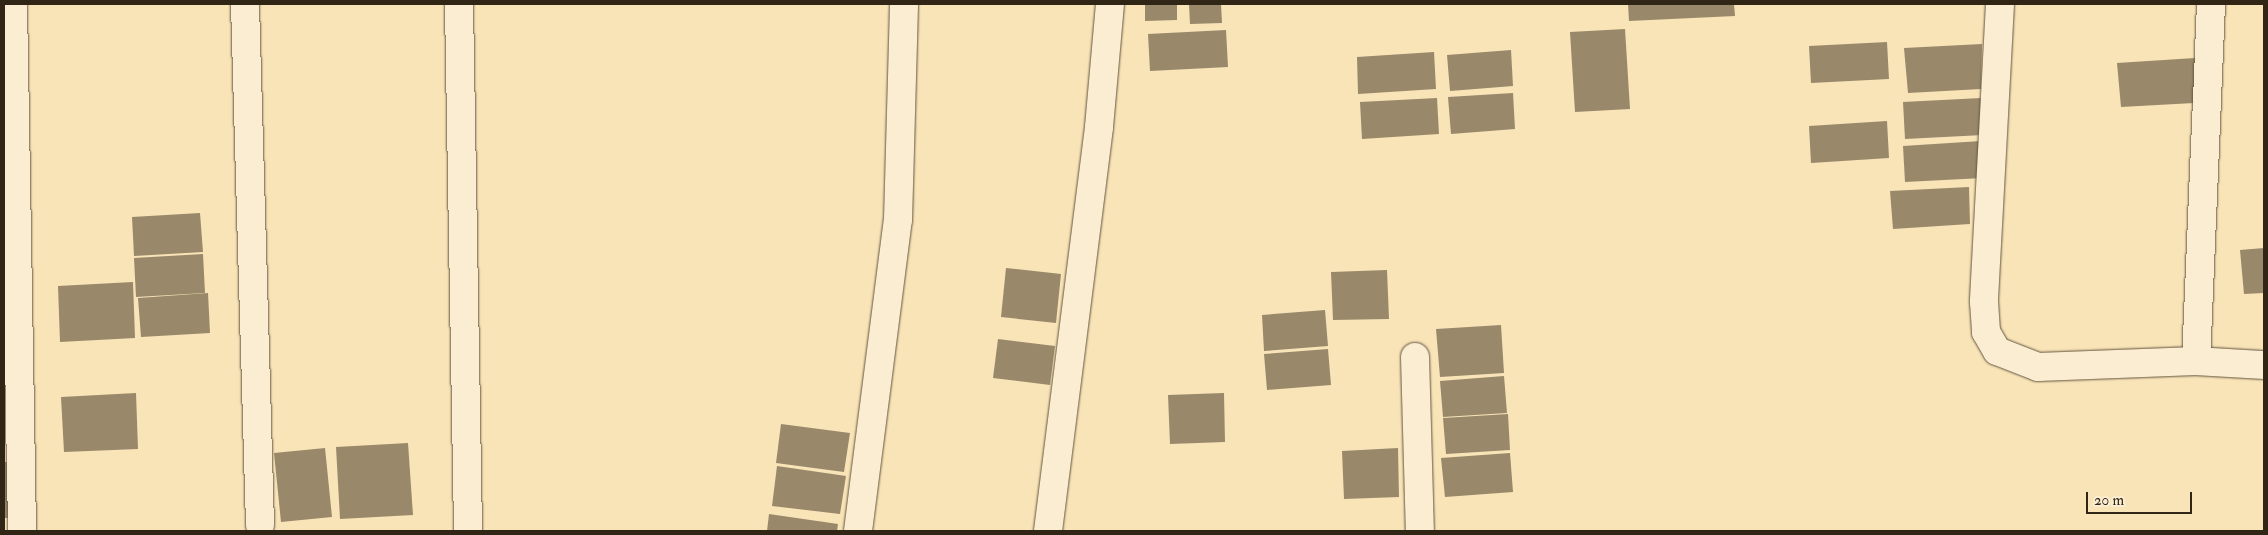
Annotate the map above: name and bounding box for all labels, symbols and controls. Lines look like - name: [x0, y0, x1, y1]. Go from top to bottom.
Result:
- scale bar: [2088, 482, 2194, 514]
- text: 20 m: [2094, 491, 2124, 510]

